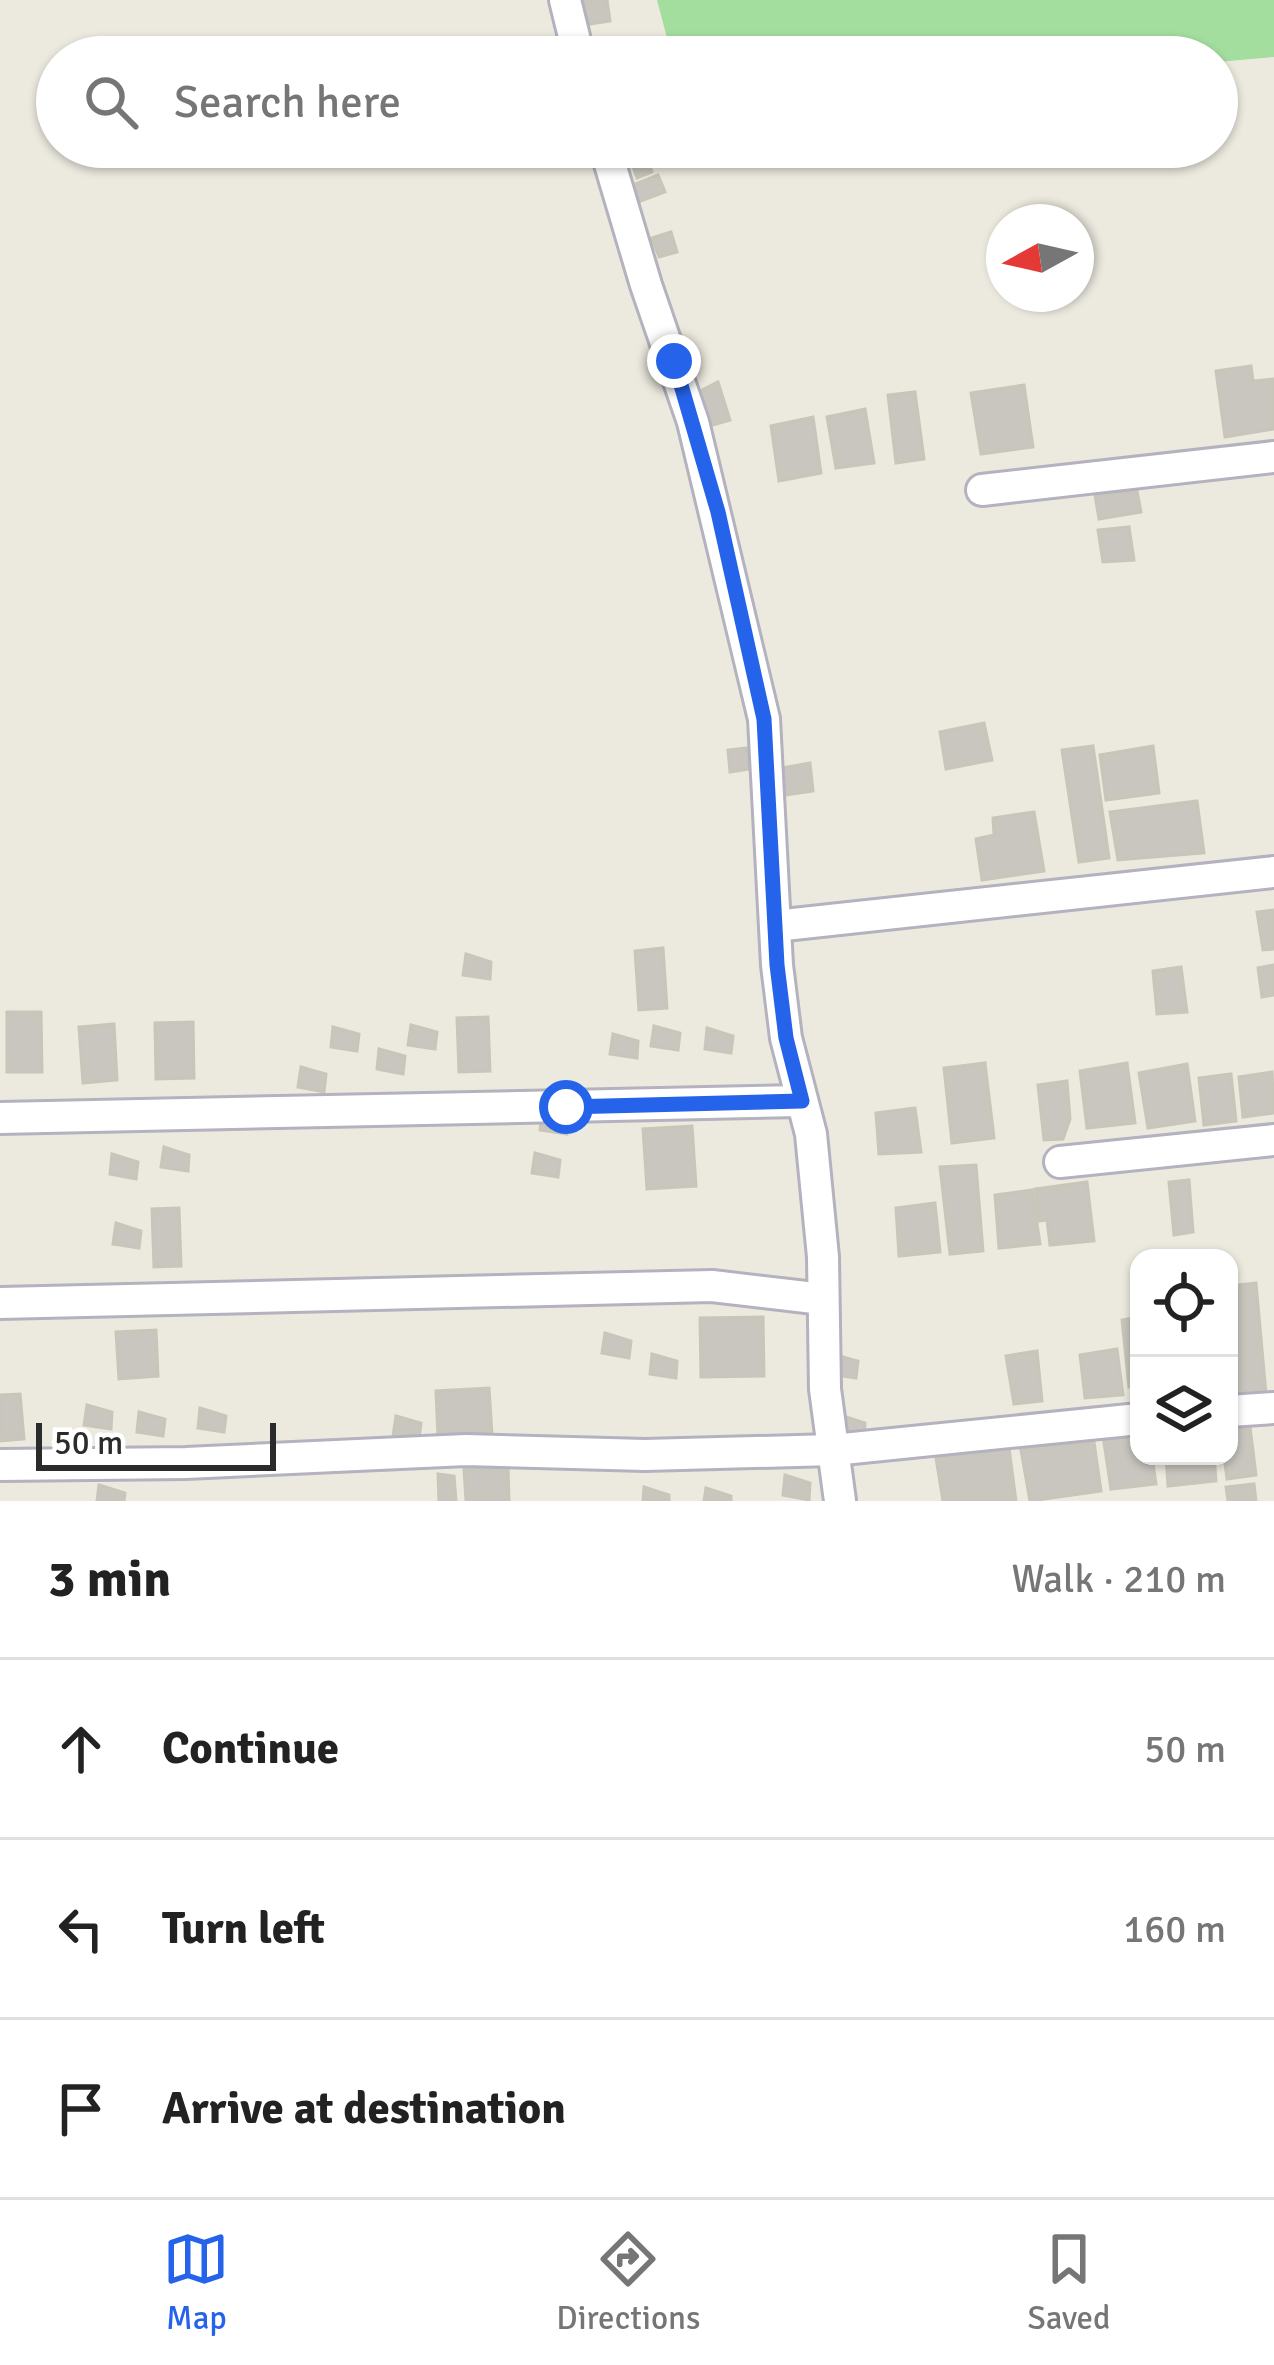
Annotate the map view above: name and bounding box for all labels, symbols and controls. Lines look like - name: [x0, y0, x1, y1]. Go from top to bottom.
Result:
- search box: [36, 36, 1238, 168]
- icon: search: [78, 69, 144, 135]
- text: Search here: [174, 75, 401, 130]
- north arrow: [986, 204, 1094, 312]
- route end: [647, 334, 701, 388]
- route start: [539, 1080, 593, 1134]
- map controls: [1130, 1249, 1238, 1465]
- button: locate: [1130, 1249, 1238, 1357]
- button: layers: [1130, 1357, 1238, 1465]
- scale bar: [36, 1417, 276, 1470]
- text: 50 m: [54, 1423, 123, 1464]
- text: 3 min: [48, 1548, 171, 1611]
- text: Walk · 210 m: [1012, 1555, 1226, 1603]
- icon: ahead: [48, 1716, 114, 1782]
- text: Continue: [162, 1721, 339, 1776]
- text: 50 m: [1144, 1725, 1226, 1773]
- icon: left: [48, 1896, 114, 1962]
- text: Turn left: [162, 1901, 325, 1956]
- text: 160 m: [1123, 1905, 1226, 1953]
- icon: arrive: [48, 2076, 114, 2142]
- text: Arrive at destination: [162, 2081, 566, 2136]
- tab: Map: [163, 2226, 229, 2339]
- tab: Directions: [556, 2226, 701, 2339]
- tab: Saved: [1027, 2226, 1111, 2339]

